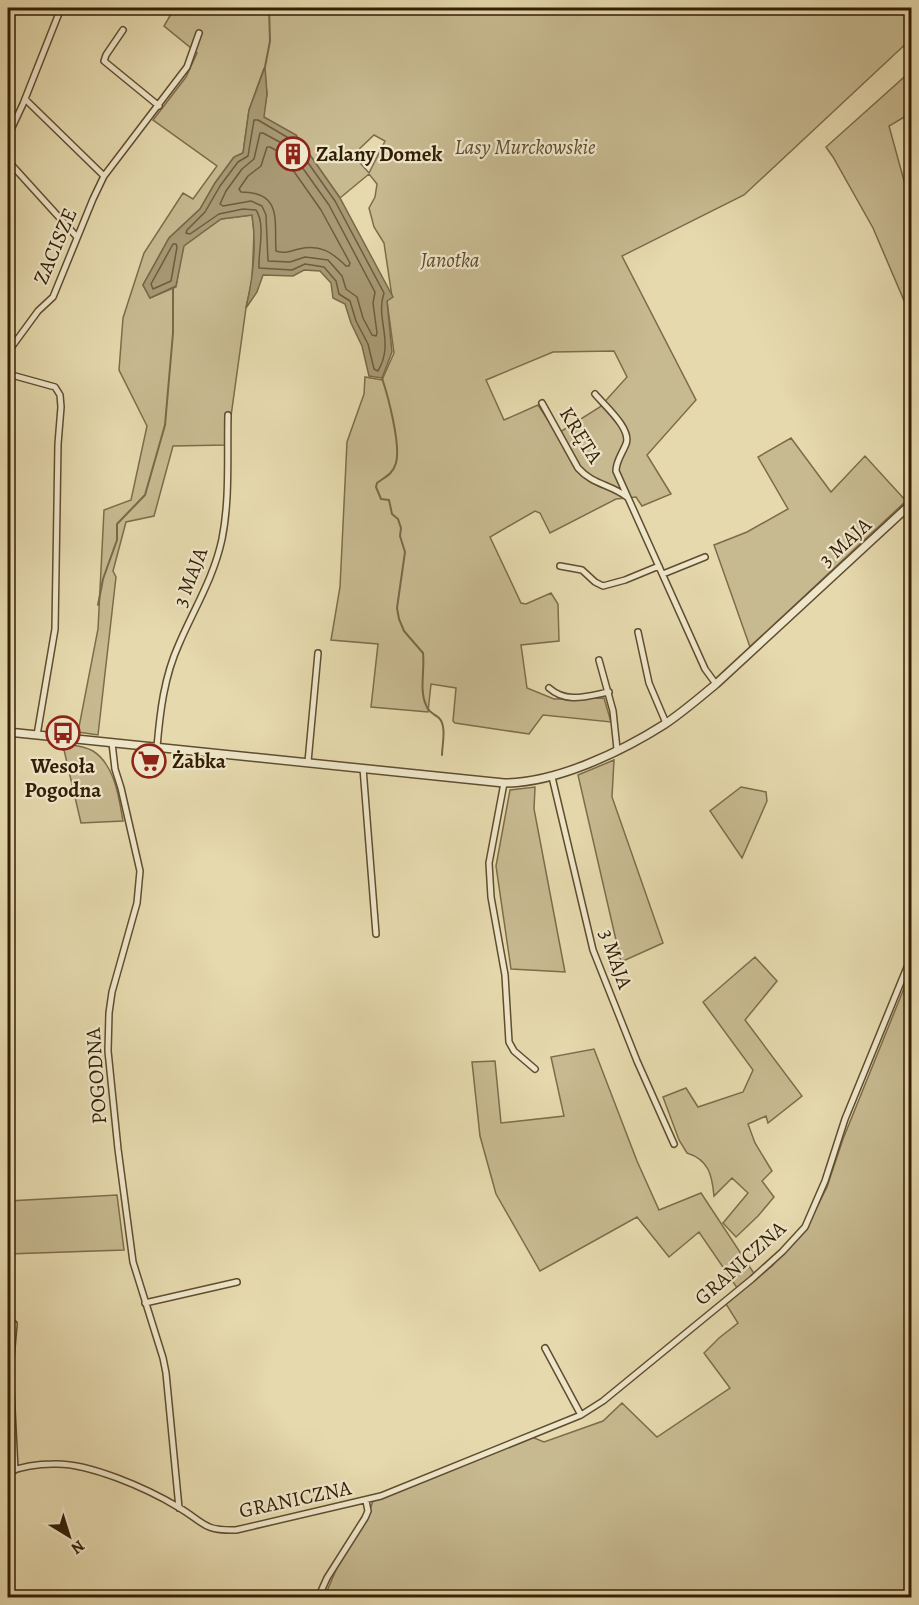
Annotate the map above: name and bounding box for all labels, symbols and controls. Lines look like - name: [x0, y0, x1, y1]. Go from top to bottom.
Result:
- park label: Lasy Murckowskie: [454, 133, 596, 161]
- building icon: Zalany Domek: [275, 136, 311, 172]
- place label: Zalany Domek: [316, 140, 442, 168]
- street label: ZACISZE: [26, 204, 84, 288]
- park label: Janotka: [420, 246, 480, 274]
- street label: KRĘTA: [553, 401, 610, 469]
- street label: 3 MAJA: [813, 510, 878, 573]
- street label: 3 MAJA: [166, 543, 214, 611]
- bus stop icon: Wesoła Pogodna: [45, 715, 81, 751]
- supermarket icon: Żabka: [131, 743, 167, 779]
- place label: Żabka: [172, 747, 227, 775]
- place label: Wesoła Pogodna: [25, 752, 102, 804]
- street label: 3 MAJA: [593, 925, 640, 993]
- street label: POGODNA: [79, 1026, 113, 1125]
- street label: GRANICZNA: [688, 1214, 792, 1312]
- street label: GRANICZNA: [236, 1473, 354, 1525]
- north arrow: [39, 1506, 99, 1566]
- text: N: [66, 1535, 89, 1560]

